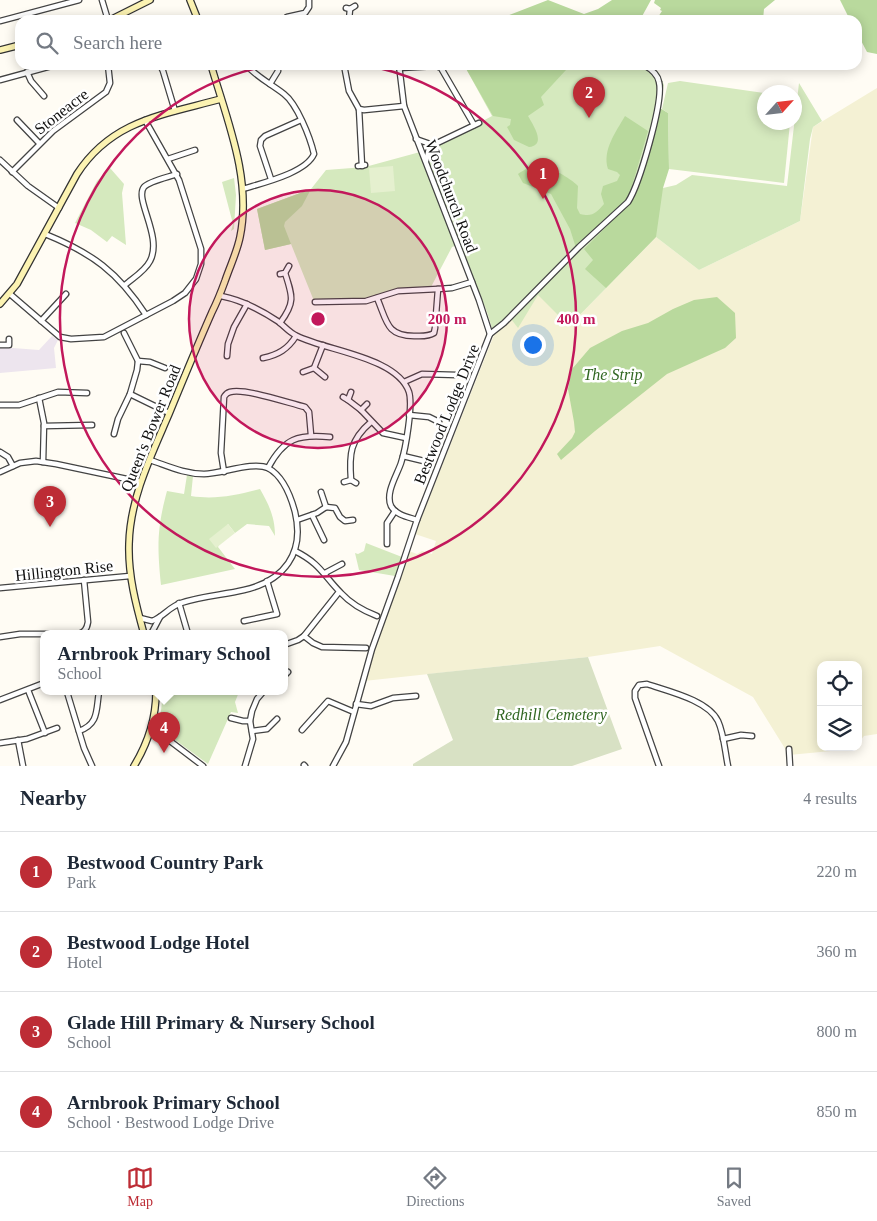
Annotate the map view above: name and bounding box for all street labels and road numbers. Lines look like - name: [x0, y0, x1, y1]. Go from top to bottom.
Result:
- street label: Stoneacre: [31, 85, 91, 138]
- street label: Woodchurch Road: [422, 138, 481, 255]
- street label: Bestwood Lodge Drive: [411, 342, 483, 487]
- street label: Queen's Bower Road: [117, 362, 184, 494]
- street label: Hillington Rise: [14, 557, 114, 585]

